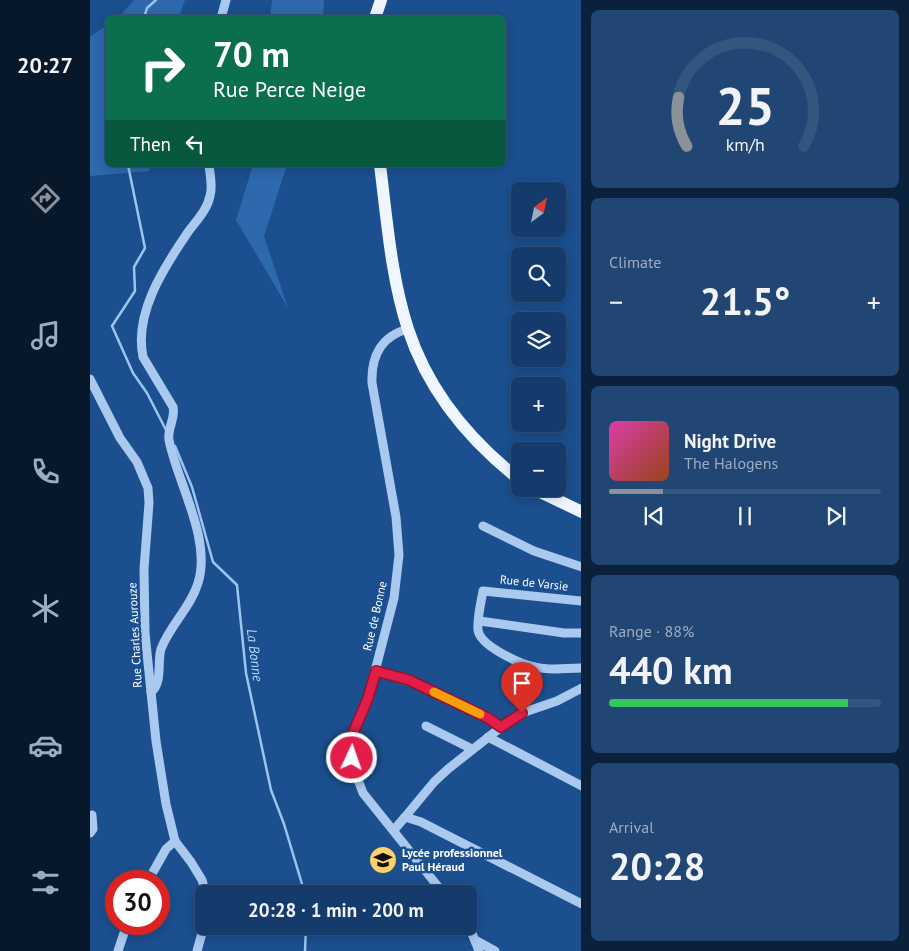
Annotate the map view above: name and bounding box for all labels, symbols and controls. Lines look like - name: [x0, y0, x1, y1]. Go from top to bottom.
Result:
- text: 70 m: [213, 31, 290, 77]
- icon: right: [130, 35, 195, 100]
- text: 20:27: [17, 51, 73, 79]
- text: 25: [716, 72, 774, 139]
- text: Rue Perce Neige: [213, 75, 366, 103]
- icon: left: [181, 130, 209, 158]
- text: Then: [130, 132, 171, 156]
- text: km/h: [725, 133, 765, 156]
- icon: directions: [28, 181, 63, 216]
- north arrow: [511, 182, 566, 238]
- map controls: [511, 182, 566, 497]
- button: search: [511, 247, 566, 302]
- text: Climate: [609, 252, 661, 272]
- text: 21.5°: [700, 276, 790, 325]
- text: −: [609, 283, 623, 320]
- text: +: [867, 283, 881, 320]
- button: layers: [511, 312, 566, 367]
- icon: music: [28, 318, 63, 353]
- button: +: [511, 377, 566, 432]
- text: Night Drive: [684, 429, 776, 453]
- button: −: [511, 442, 566, 497]
- text: The Halogens: [684, 453, 778, 473]
- icon: phone: [28, 454, 63, 489]
- icon: previous: [640, 502, 668, 530]
- icon: pause: [731, 502, 759, 530]
- icon: next: [822, 502, 850, 530]
- street label: Rue de Varsie: [499, 571, 569, 594]
- street label: Rue de Bonne: [359, 580, 390, 652]
- street label: Rue Charles Aurouze: [124, 582, 145, 688]
- icon: climate: [28, 591, 63, 626]
- text: Range · 88%: [609, 621, 694, 641]
- water label: La Bonne: [243, 628, 267, 683]
- text: 440 km: [609, 645, 733, 694]
- pin: [501, 662, 543, 713]
- icon: arrive: [508, 669, 536, 697]
- icon: car: [28, 728, 63, 763]
- position arrow: [325, 731, 377, 783]
- text: Arrival: [609, 817, 654, 837]
- text: 20:28: [609, 841, 705, 890]
- school or university icon: Lycée professionnel Paul Héraud: [368, 845, 398, 875]
- place label: Lycée professionnel Paul Héraud: [402, 845, 503, 874]
- icon: filters: [28, 865, 63, 900]
- speed limit sign: 30: [105, 870, 170, 935]
- text: 20:28 · 1 min · 200 m: [248, 898, 424, 922]

